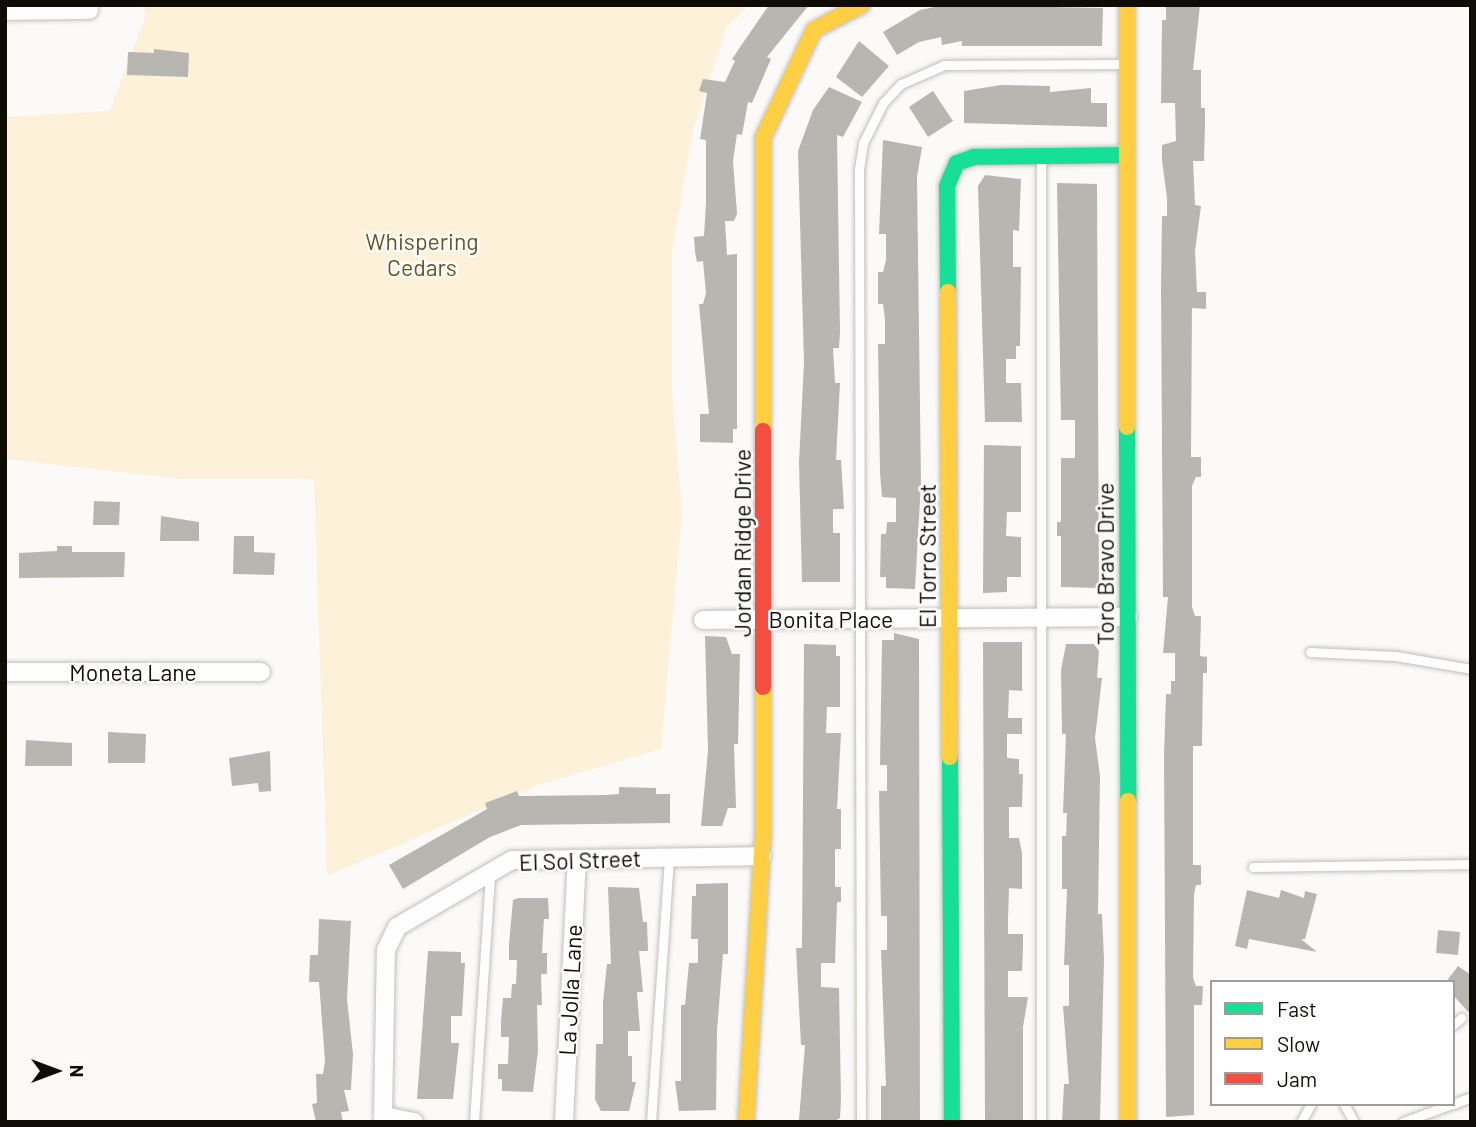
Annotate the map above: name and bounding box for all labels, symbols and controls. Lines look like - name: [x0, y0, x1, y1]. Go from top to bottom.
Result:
- park label: Whispering Cedars: [365, 227, 479, 281]
- street label: Jordan Ridge Drive: [728, 449, 756, 637]
- street label: Toro Bravo Drive: [1091, 483, 1119, 645]
- street label: El Torro Street: [913, 484, 941, 628]
- street label: Bonita Place: [769, 605, 893, 633]
- street label: Moneta Lane: [69, 658, 197, 686]
- street label: El Sol Street: [518, 844, 642, 876]
- street label: La Jolla Lane: [553, 924, 587, 1056]
- legend: [1210, 980, 1455, 1106]
- text: Fast: [1277, 996, 1317, 1021]
- text: Slow: [1277, 1031, 1320, 1056]
- north arrow: [21, 1036, 91, 1106]
- text: N: [66, 1065, 89, 1077]
- text: Jam: [1277, 1066, 1317, 1091]

